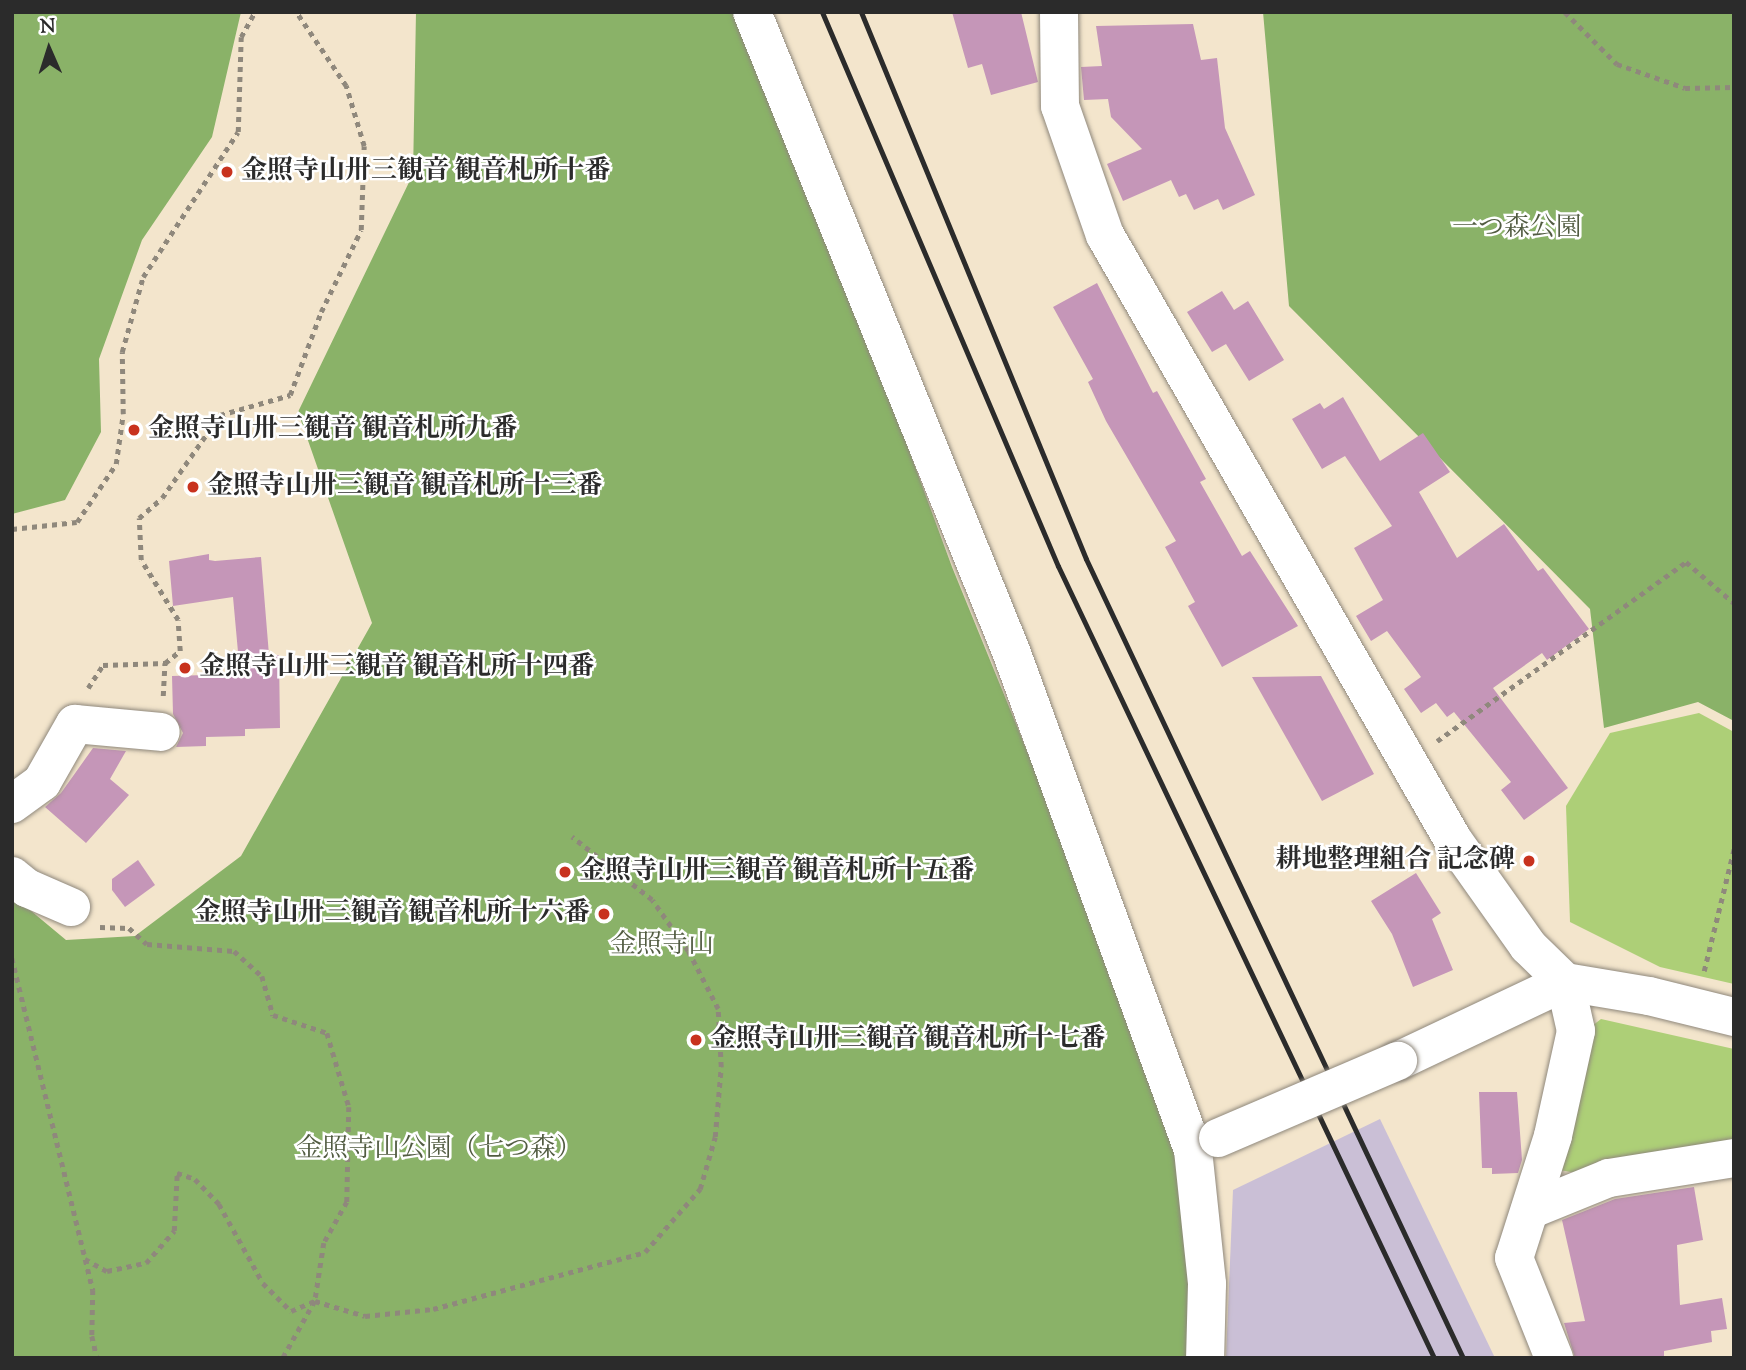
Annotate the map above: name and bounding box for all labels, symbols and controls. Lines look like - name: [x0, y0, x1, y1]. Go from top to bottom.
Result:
- north arrow: [14, 14, 84, 84]
- text: N: [40, 14, 56, 41]
- place label: 金照寺山卅三観音 観音札所十番: [241, 156, 611, 188]
- marker: 金照寺山卅三観音 観音札所十番: [219, 164, 235, 180]
- park label: 一つ森公園: [1452, 213, 1582, 245]
- place label: 金照寺山卅三観音 観音札所九番: [148, 414, 518, 446]
- marker: 金照寺山卅三観音 観音札所九番: [126, 422, 142, 438]
- place label: 金照寺山卅三観音 観音札所十三番: [207, 471, 603, 503]
- marker: 金照寺山卅三観音 観音札所十三番: [185, 479, 201, 495]
- place label: 金照寺山卅三観音 観音札所十四番: [199, 652, 595, 684]
- marker: 金照寺山卅三観音 観音札所十四番: [177, 660, 193, 676]
- place label: 耕地整理組合 記念碑: [1275, 845, 1515, 877]
- marker: 耕地整理組合 記念碑: [1521, 853, 1537, 869]
- place label: 金照寺山卅三観音 観音札所十五番: [579, 856, 975, 888]
- marker: 金照寺山卅三観音 観音札所十五番: [557, 864, 573, 880]
- place label: 金照寺山卅三観音 観音札所十六番: [194, 898, 590, 930]
- marker: 金照寺山卅三観音 観音札所十六番: [596, 906, 612, 922]
- park label: 金照寺山: [610, 930, 714, 962]
- place label: 金照寺山卅三観音 観音札所十七番: [710, 1024, 1106, 1056]
- marker: 金照寺山卅三観音 観音札所十七番: [688, 1032, 704, 1048]
- park label: 金照寺山公園（七つ森）: [296, 1134, 582, 1166]

